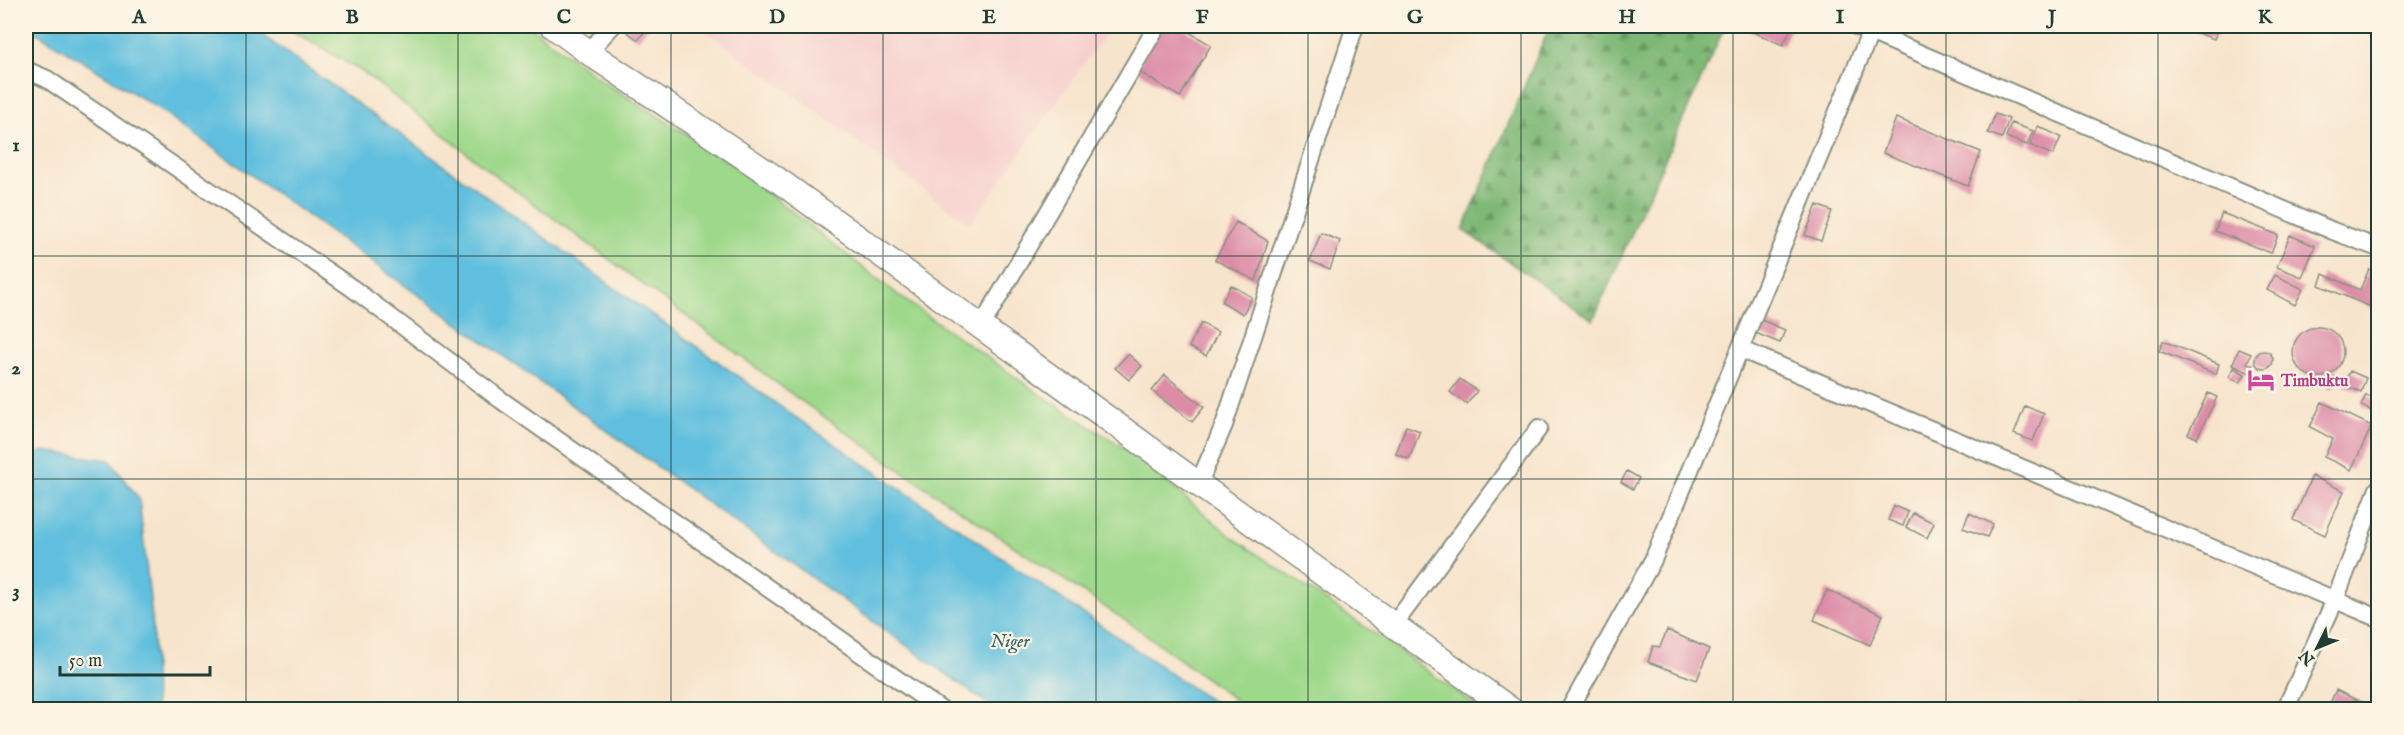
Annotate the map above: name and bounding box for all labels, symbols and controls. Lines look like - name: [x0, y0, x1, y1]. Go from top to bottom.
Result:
- text: A: [131, 5, 147, 30]
- text: B: [345, 5, 359, 30]
- text: C: [557, 5, 571, 30]
- text: D: [769, 5, 785, 30]
- text: E: [982, 5, 996, 30]
- text: F: [1196, 5, 1209, 30]
- text: G: [1407, 5, 1424, 30]
- text: H: [1618, 5, 1636, 30]
- text: I: [1836, 5, 1845, 30]
- text: J: [2045, 5, 2057, 30]
- text: K: [2258, 5, 2274, 30]
- text: 1: [12, 133, 20, 158]
- text: 2: [11, 356, 21, 381]
- hotel icon: Timbuktu: [2246, 365, 2276, 395]
- place label: Timbuktu: [2280, 372, 2349, 392]
- text: 3: [12, 579, 20, 604]
- north arrow: [2287, 618, 2347, 678]
- water label: Niger: [991, 631, 1030, 654]
- scale bar: [60, 639, 210, 677]
- text: N: [2295, 645, 2320, 669]
- text: 50 m: [69, 650, 102, 673]

